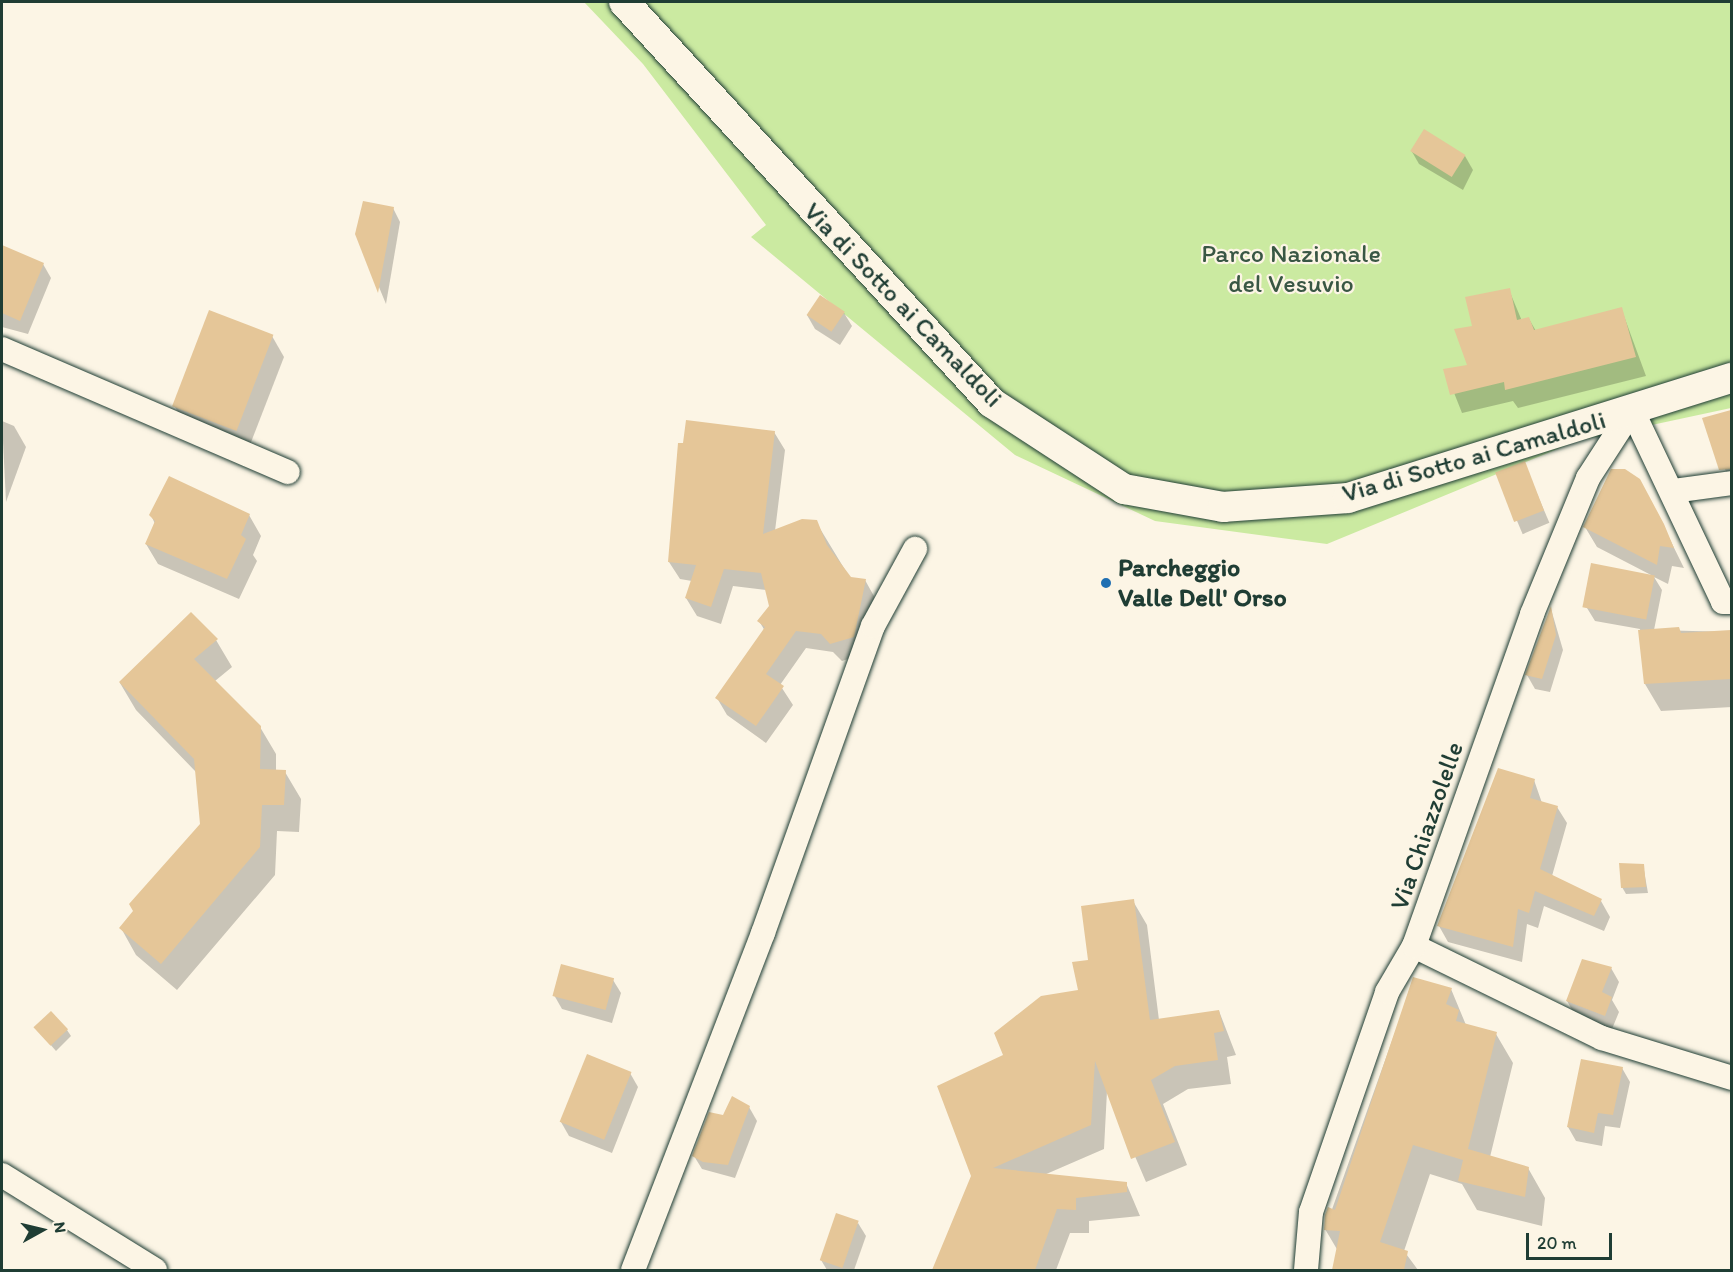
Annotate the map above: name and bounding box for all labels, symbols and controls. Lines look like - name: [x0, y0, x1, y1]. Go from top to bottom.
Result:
- street label: Via di Sotto ai Camaldoli: [797, 196, 1009, 414]
- park label: Parco Nazionale del Vesuvio: [1202, 238, 1380, 300]
- street label: Via di Sotto ai Camaldoli: [1339, 404, 1609, 510]
- place label: Parcheggio Valle Dell' Orso: [1118, 552, 1288, 614]
- marker: Parcheggio Valle Dell' Orso: [1099, 576, 1113, 590]
- street label: Via Chiazzolelle: [1384, 738, 1470, 914]
- north arrow: [12, 1200, 72, 1260]
- text: N: [50, 1221, 70, 1234]
- scale bar: [1529, 1221, 1614, 1259]
- text: 20 m: [1537, 1232, 1577, 1254]

